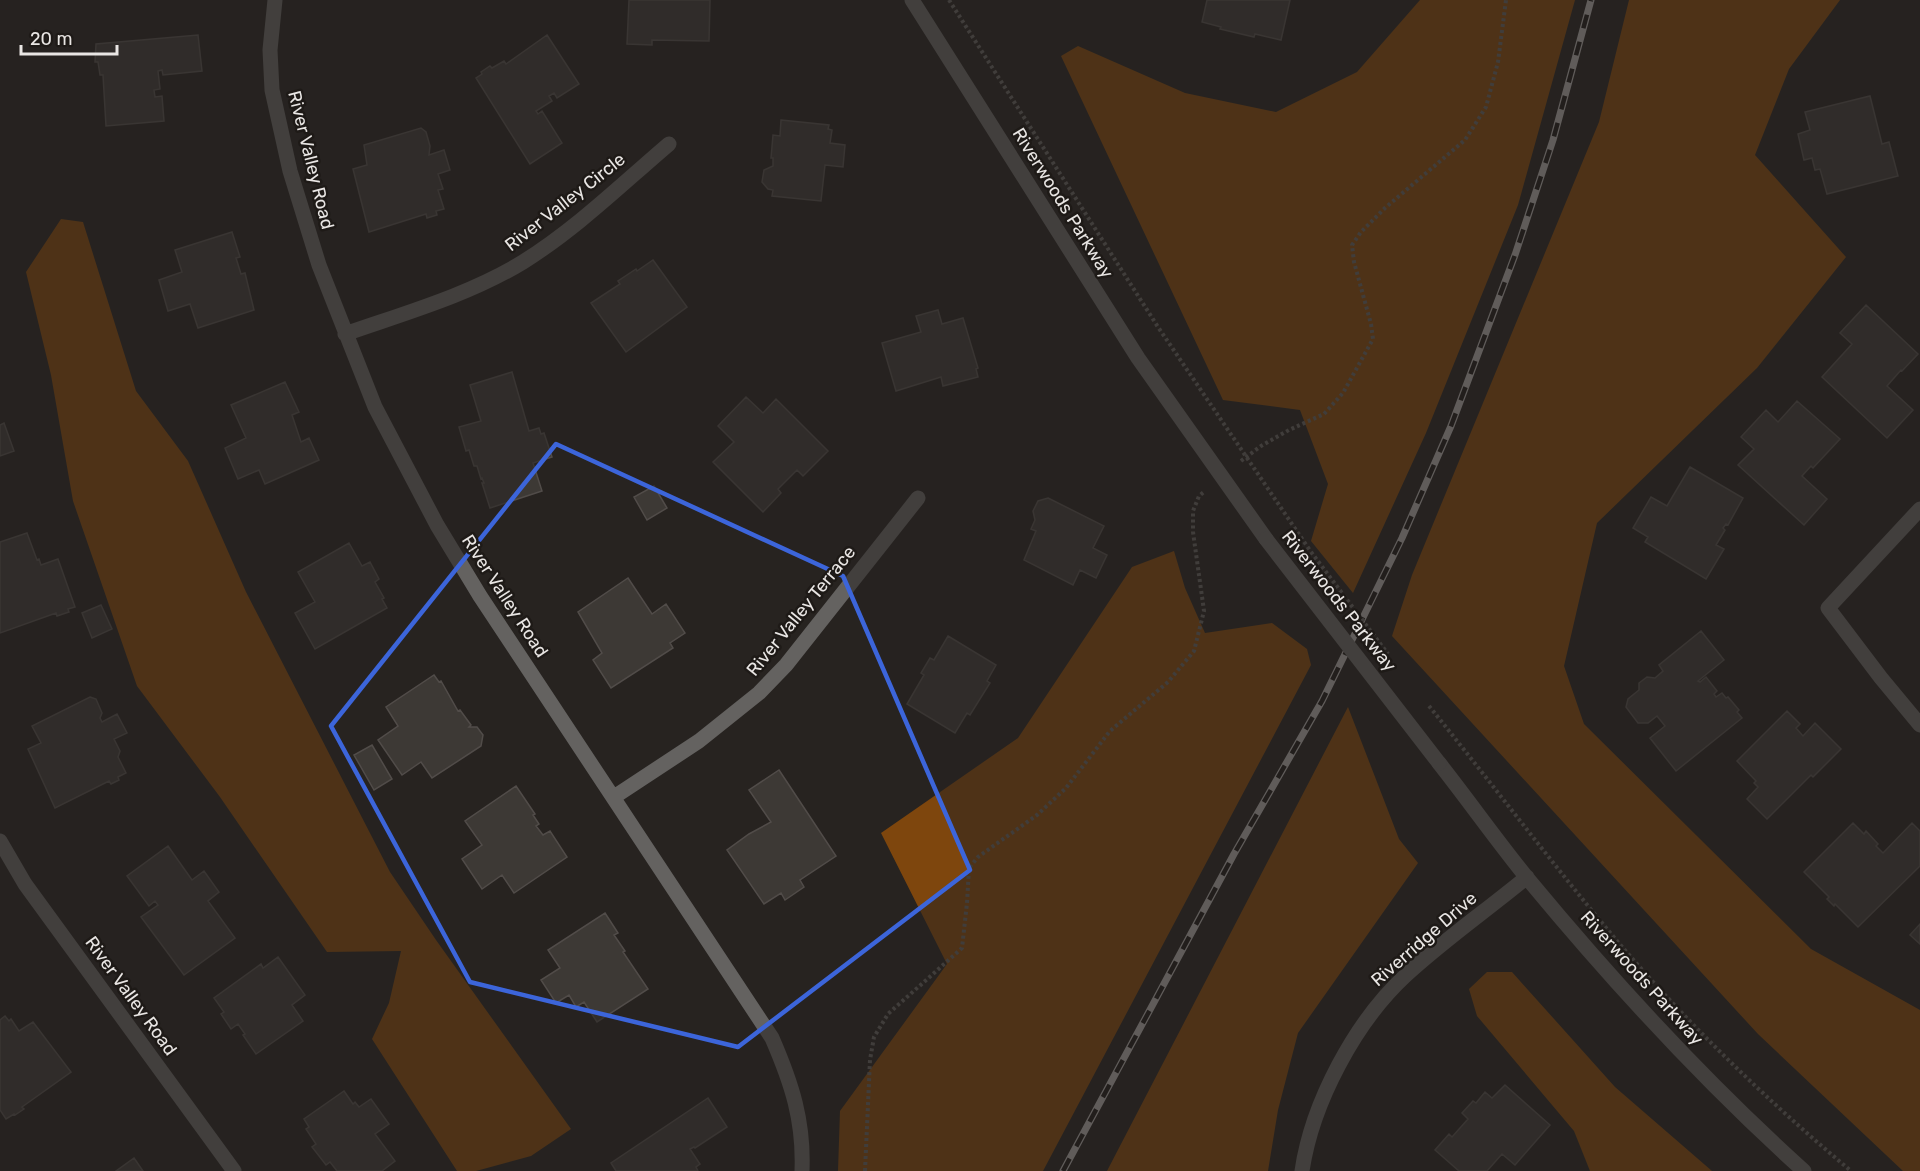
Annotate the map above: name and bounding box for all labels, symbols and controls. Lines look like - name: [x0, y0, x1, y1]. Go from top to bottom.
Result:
- scale bar: [21, 18, 117, 56]
- text: 20 m: [30, 28, 72, 50]
- street label: River Valley Road: [283, 88, 339, 232]
- street label: Riverwoods Parkway: [1008, 124, 1118, 282]
- street label: River Valley Circle: [500, 148, 630, 256]
- street label: Riverwoods Parkway: [1277, 526, 1401, 676]
- street label: River Valley Road: [457, 530, 553, 662]
- street label: River Valley Terrace: [742, 541, 860, 681]
- street label: Riverridge Drive: [1367, 887, 1481, 991]
- street label: Riverwoods Parkway: [1576, 906, 1708, 1050]
- street label: River Valley Road: [80, 932, 182, 1060]

